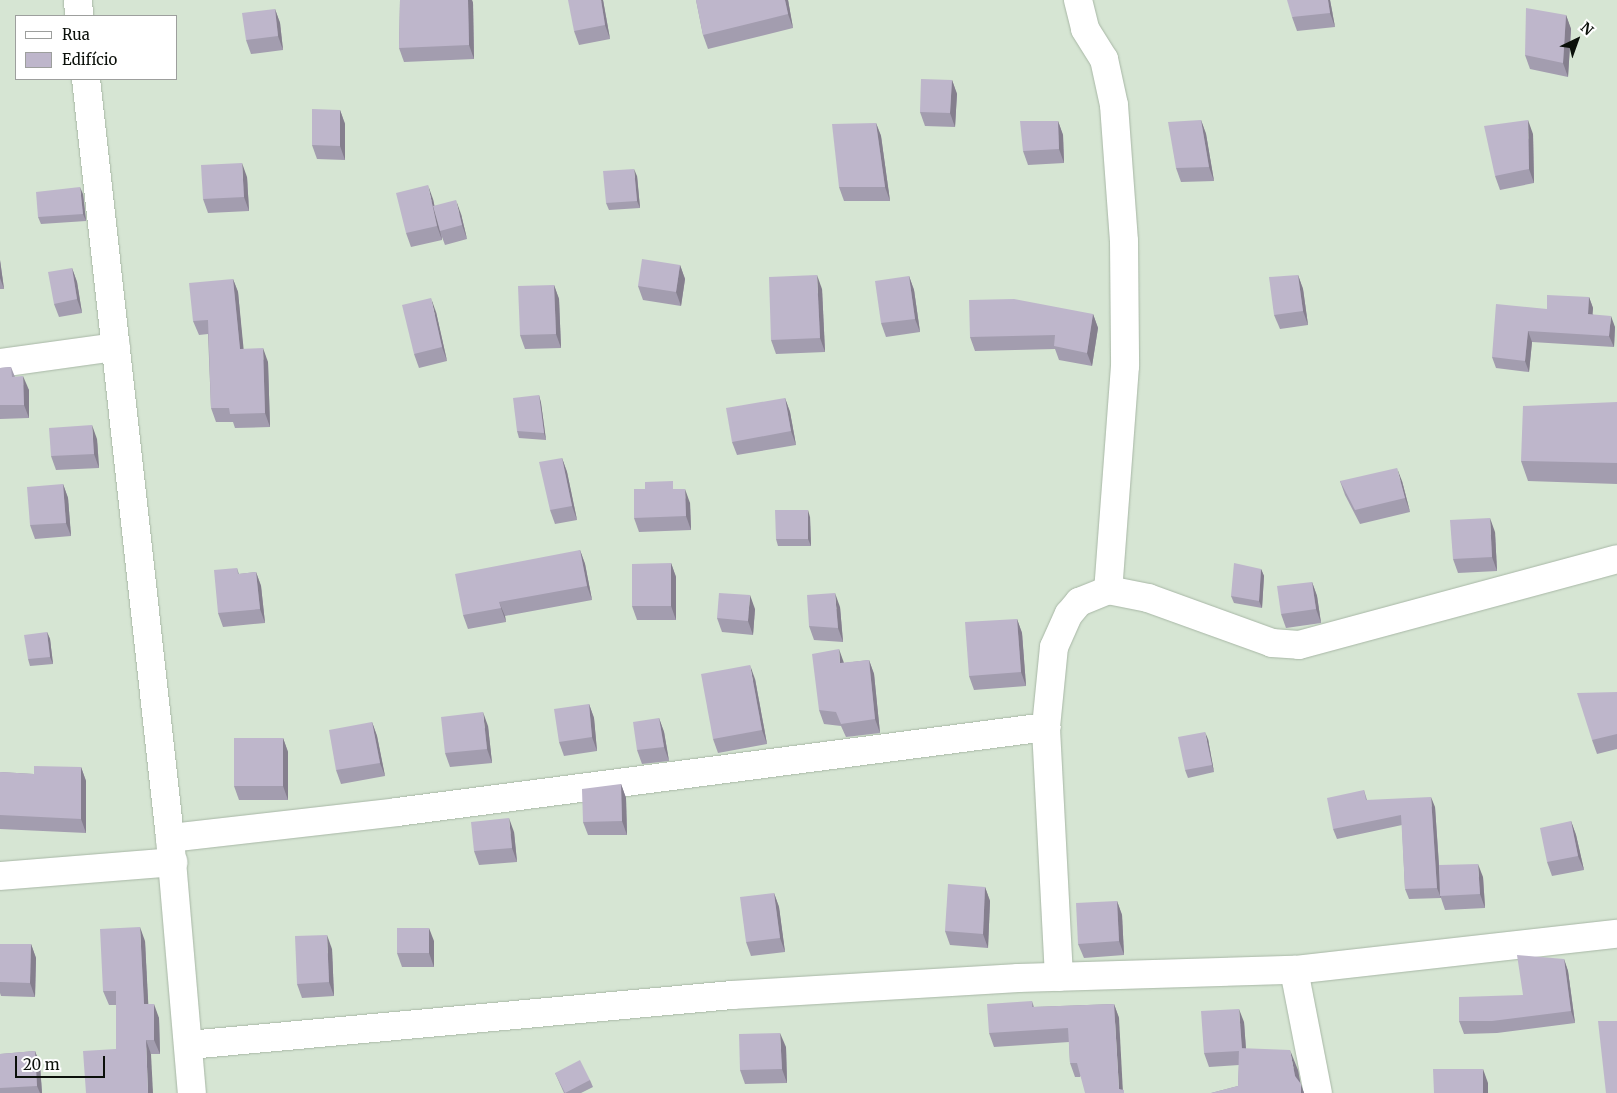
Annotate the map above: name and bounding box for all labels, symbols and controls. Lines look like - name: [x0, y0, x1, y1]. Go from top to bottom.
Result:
- legend: [15, 15, 178, 80]
- north arrow: [1552, 15, 1602, 65]
- text: N: [1577, 18, 1597, 39]
- text: Rua: [62, 25, 90, 44]
- text: Edifício: [62, 50, 117, 69]
- scale bar: [18, 1046, 108, 1078]
- text: 20 m: [23, 1055, 60, 1074]

